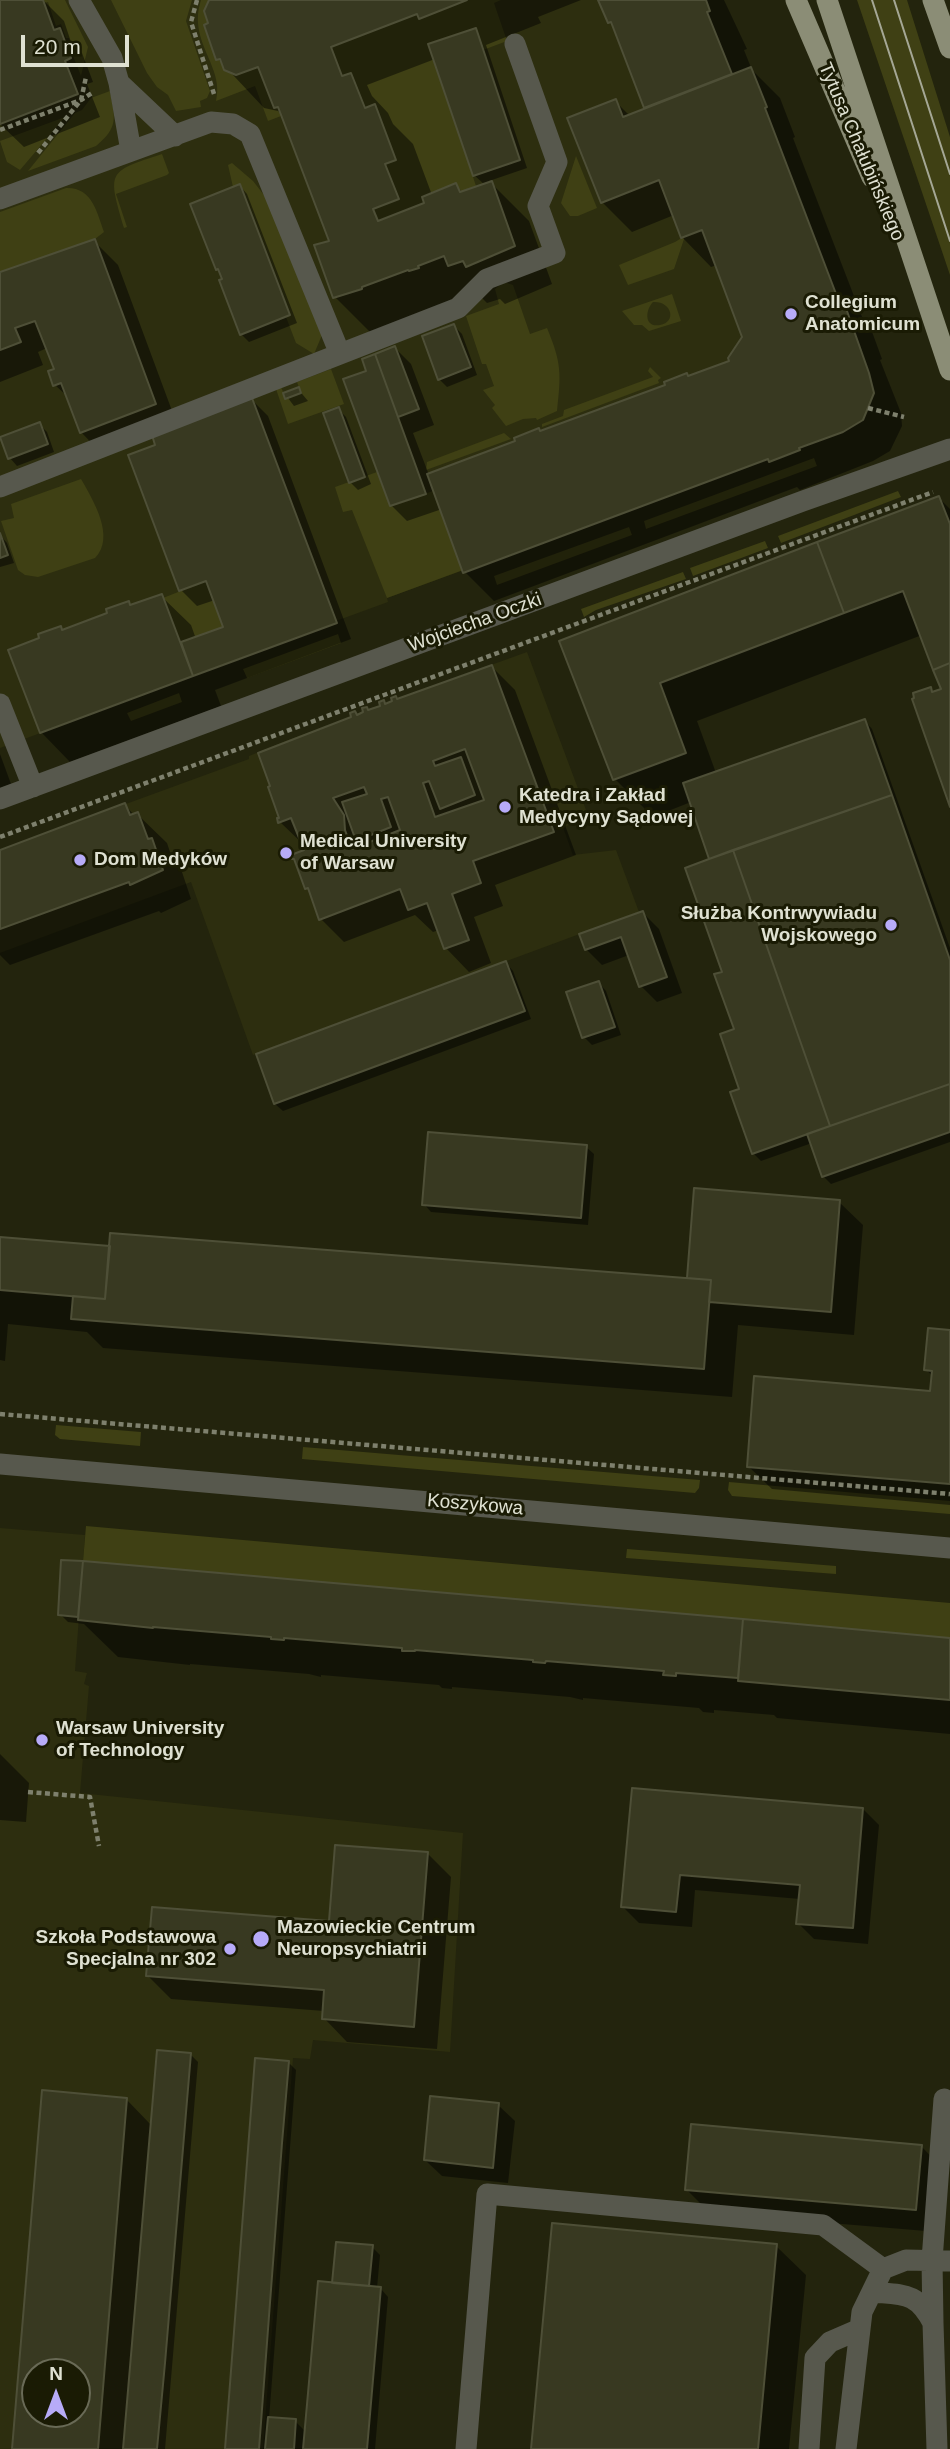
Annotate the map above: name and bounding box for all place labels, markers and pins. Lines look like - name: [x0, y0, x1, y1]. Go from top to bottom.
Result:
- place label: Collegium Anatomicum: [805, 292, 920, 336]
- marker: Collegium Anatomicum: [783, 306, 799, 322]
- place label: Katedra i Zakład Medycyny Sądowej: [519, 785, 693, 829]
- marker: Katedra i Zakład Medycyny Sądowej: [497, 799, 513, 815]
- place label: Medical University of Warsaw: [300, 831, 467, 875]
- marker: Medical University of Warsaw: [278, 845, 294, 861]
- place label: Dom Medyków: [94, 849, 227, 871]
- marker: Dom Medyków: [72, 852, 88, 868]
- place label: Służba Kontrwywiadu Wojskowego: [681, 903, 877, 947]
- marker: Służba Kontrwywiadu Wojskowego: [883, 917, 899, 933]
- place label: Warsaw University of Technology: [56, 1718, 224, 1762]
- marker: Warsaw University of Technology: [34, 1732, 50, 1748]
- place label: Mazowieckie Centrum Neuropsychiatrii: [277, 1917, 475, 1961]
- place label: Szkoła Podstawowa Specjalna nr 302: [35, 1927, 216, 1971]
- marker: Mazowieckie Centrum Neuropsychiatrii: [251, 1929, 271, 1949]
- marker: Szkoła Podstawowa Specjalna nr 302: [222, 1941, 238, 1957]

